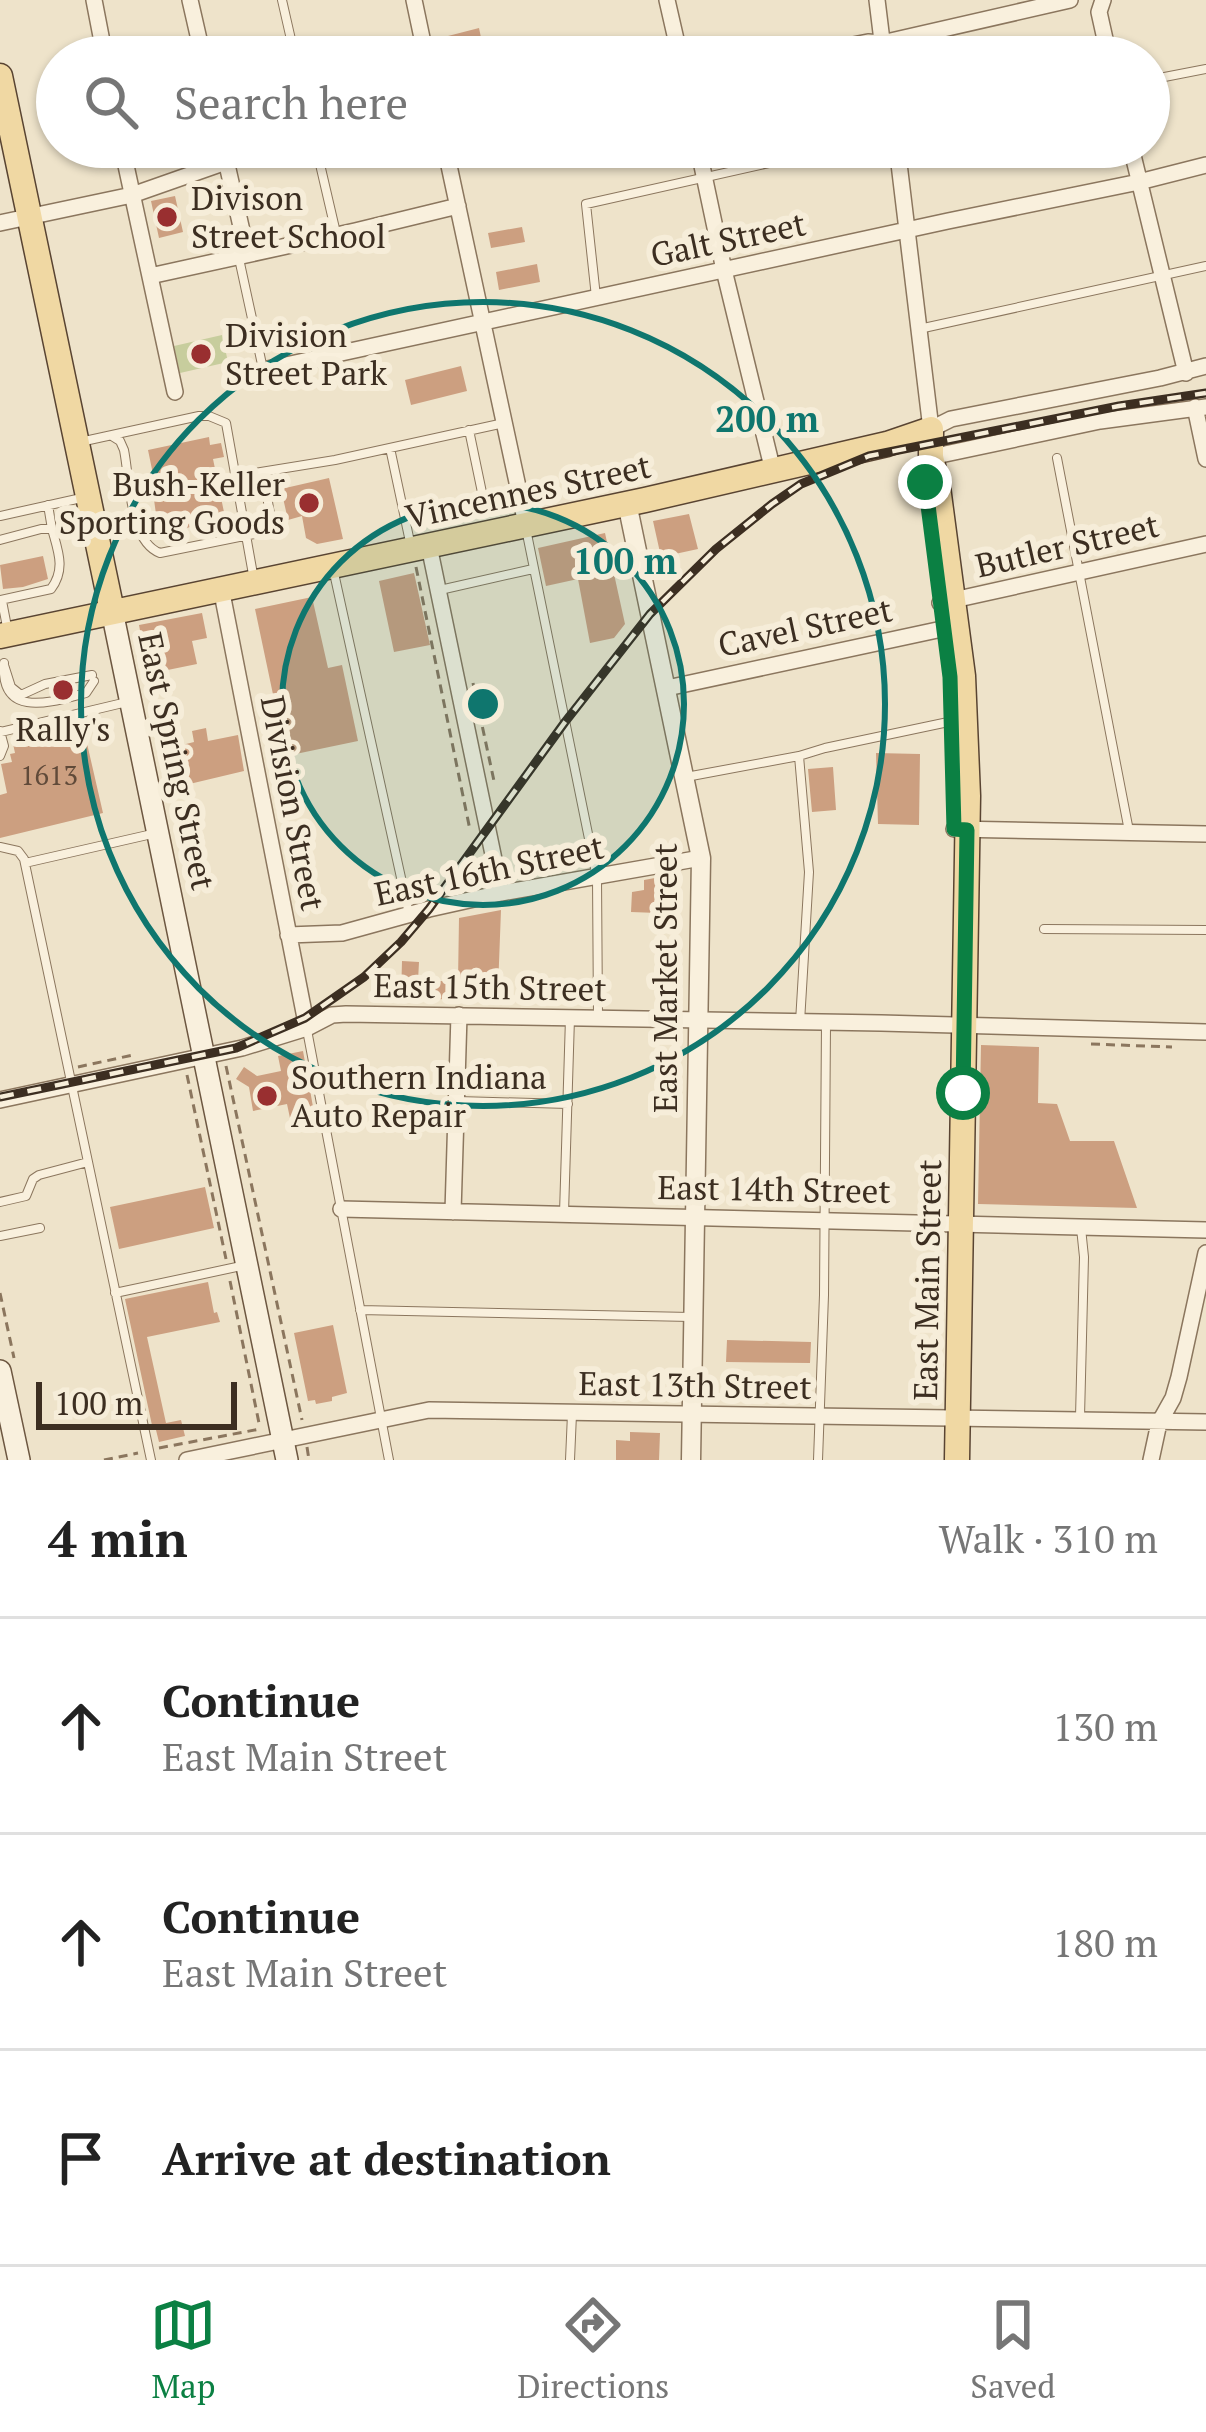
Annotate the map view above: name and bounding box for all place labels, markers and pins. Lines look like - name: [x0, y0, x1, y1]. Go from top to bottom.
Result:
- place label: Divison Street School: [191, 176, 386, 257]
- marker: Divison Street School: [154, 204, 180, 230]
- place label: Division Street Park: [225, 313, 388, 394]
- marker: Division Street Park: [188, 341, 214, 367]
- place label: Bush-Keller Sporting Goods: [59, 462, 285, 543]
- marker: Bush-Keller Sporting Goods: [296, 490, 322, 516]
- marker: Rally's: [50, 677, 76, 703]
- centre of rings: [462, 683, 504, 725]
- place label: Rally's: [16, 707, 110, 750]
- place label: Southern Indiana Auto Repair: [291, 1055, 547, 1136]
- marker: Southern Indiana Auto Repair: [254, 1083, 280, 1109]

